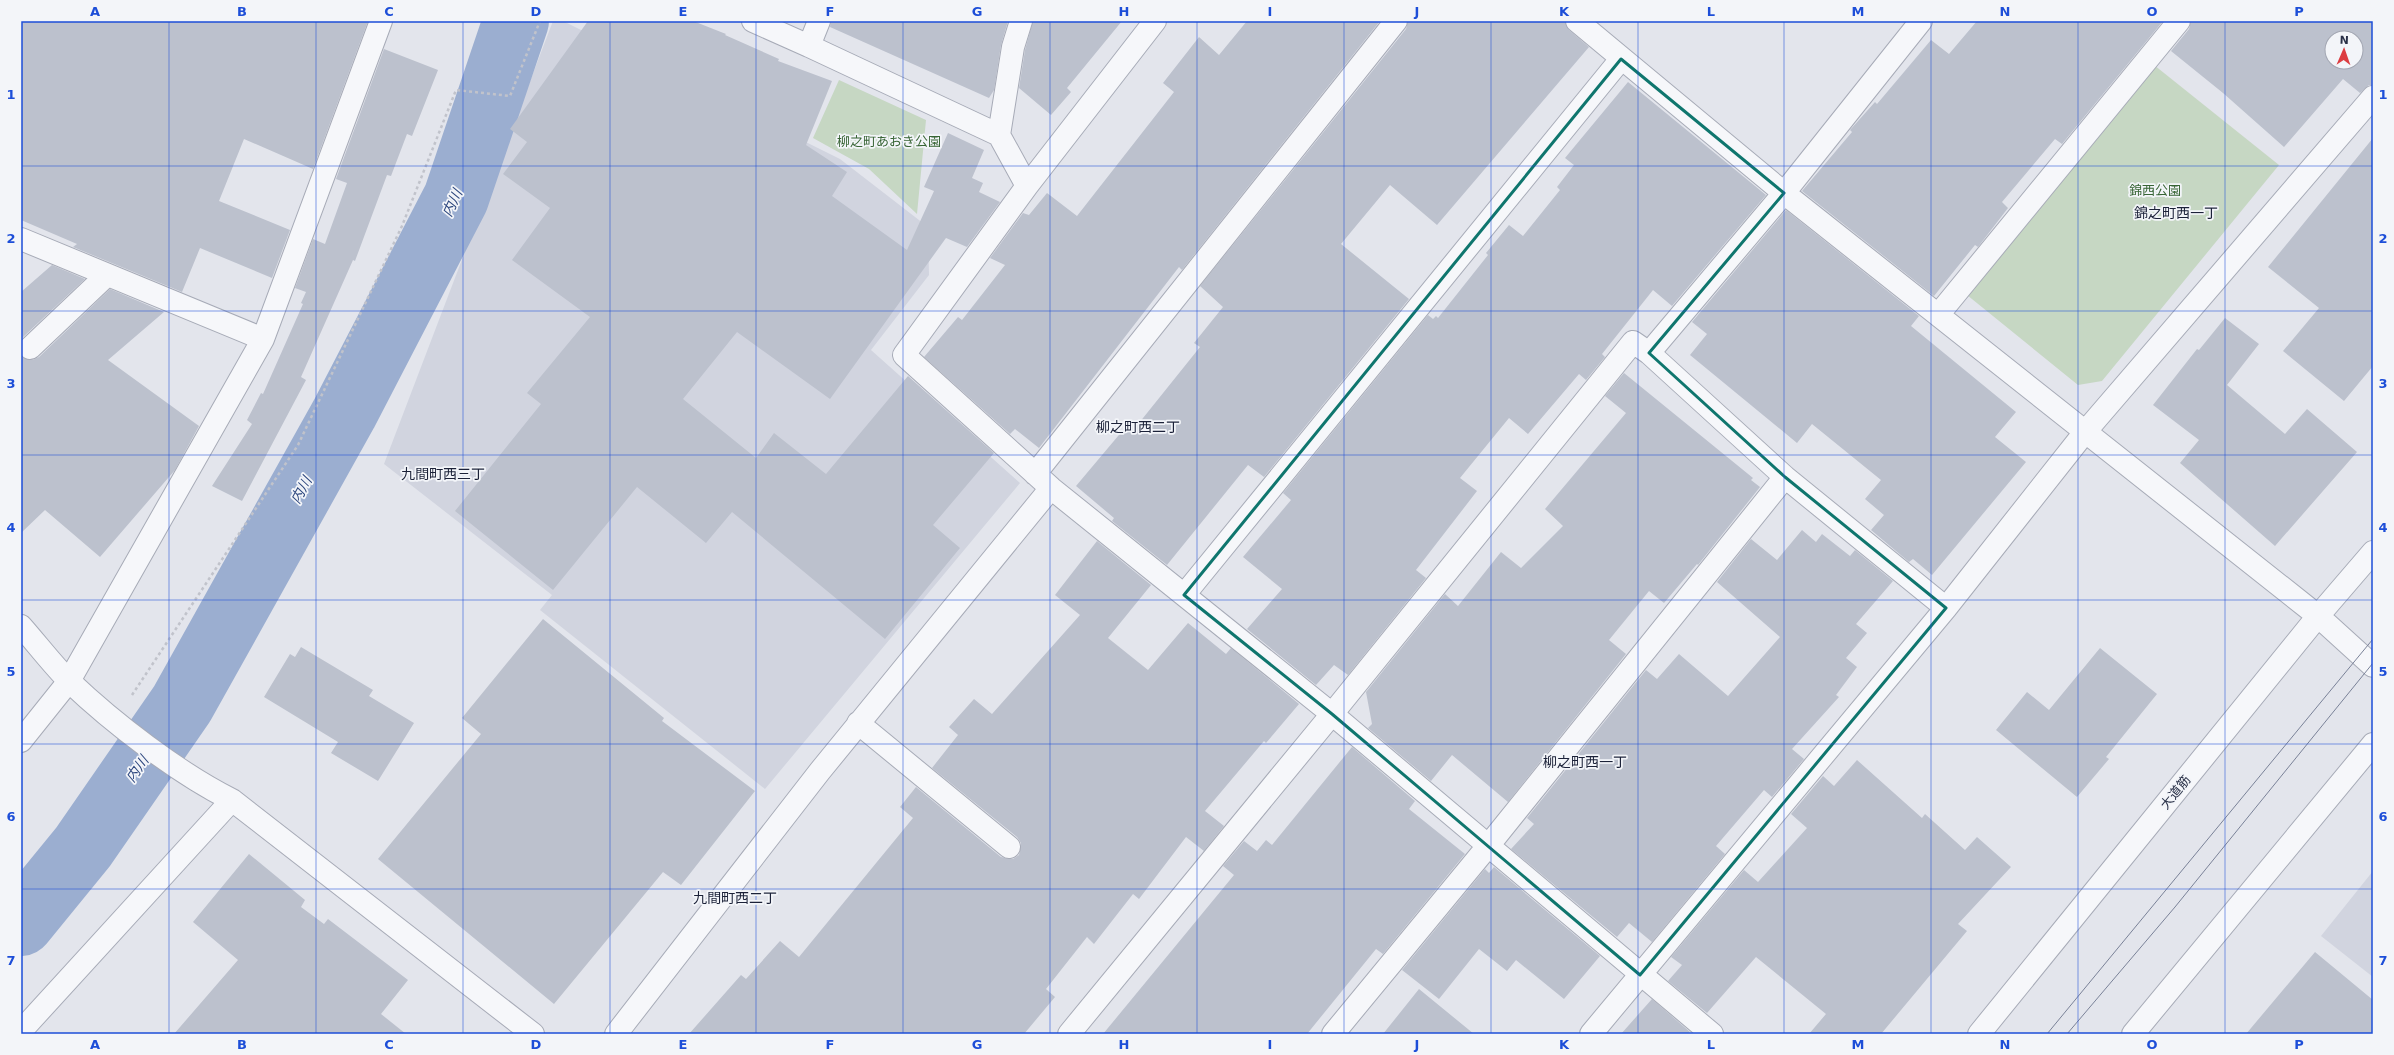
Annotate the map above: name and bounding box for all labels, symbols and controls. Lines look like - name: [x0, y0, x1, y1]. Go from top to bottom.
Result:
- text: A: [90, 4, 100, 19]
- text: B: [237, 4, 247, 19]
- text: C: [384, 4, 394, 19]
- text: D: [531, 4, 542, 19]
- text: E: [679, 4, 687, 19]
- text: F: [826, 4, 834, 19]
- text: G: [972, 4, 982, 19]
- text: H: [1119, 4, 1129, 19]
- text: I: [1268, 4, 1272, 19]
- text: J: [1414, 4, 1419, 19]
- text: K: [1559, 4, 1570, 19]
- text: L: [1707, 4, 1715, 19]
- text: M: [1852, 4, 1864, 19]
- text: N: [2000, 4, 2010, 19]
- text: O: [2146, 4, 2158, 19]
- text: P: [2294, 4, 2304, 19]
- north arrow: [2324, 30, 2364, 70]
- text: N: [2339, 34, 2349, 47]
- text: 1: [6, 87, 16, 102]
- text: 1: [2378, 87, 2388, 102]
- park label: 柳之町あおき公園: [837, 134, 941, 149]
- park label: 錦西公園: [2129, 183, 2181, 198]
- water label: 内川: [439, 185, 466, 219]
- district label: 錦之町西一丁: [2134, 205, 2218, 221]
- text: 2: [6, 231, 16, 246]
- text: 2: [2378, 231, 2388, 246]
- text: 3: [6, 376, 16, 391]
- text: 3: [2378, 376, 2388, 391]
- district label: 柳之町西二丁: [1096, 419, 1180, 435]
- district label: 九間町西三丁: [401, 466, 485, 482]
- water label: 内川: [287, 472, 316, 506]
- text: 4: [6, 520, 16, 535]
- text: 4: [2378, 520, 2388, 535]
- text: 5: [6, 664, 16, 679]
- text: 5: [2378, 664, 2388, 679]
- water label: 内川: [122, 751, 153, 785]
- district label: 柳之町西一丁: [1543, 754, 1627, 770]
- street label: 大道筋: [2157, 772, 2193, 812]
- text: 6: [6, 809, 16, 824]
- text: 6: [2378, 809, 2388, 824]
- district label: 九間町西二丁: [693, 890, 777, 906]
- text: 7: [6, 953, 16, 968]
- text: 7: [2378, 953, 2388, 968]
- text: A: [90, 1037, 100, 1052]
- text: B: [237, 1037, 247, 1052]
- text: C: [384, 1037, 394, 1052]
- text: D: [531, 1037, 542, 1052]
- text: E: [679, 1037, 687, 1052]
- text: F: [826, 1037, 834, 1052]
- text: G: [972, 1037, 982, 1052]
- text: H: [1119, 1037, 1129, 1052]
- text: I: [1268, 1037, 1272, 1052]
- text: J: [1414, 1037, 1419, 1052]
- text: K: [1559, 1037, 1570, 1052]
- text: L: [1707, 1037, 1715, 1052]
- text: M: [1852, 1037, 1864, 1052]
- text: N: [2000, 1037, 2010, 1052]
- text: O: [2146, 1037, 2158, 1052]
- text: P: [2294, 1037, 2304, 1052]

